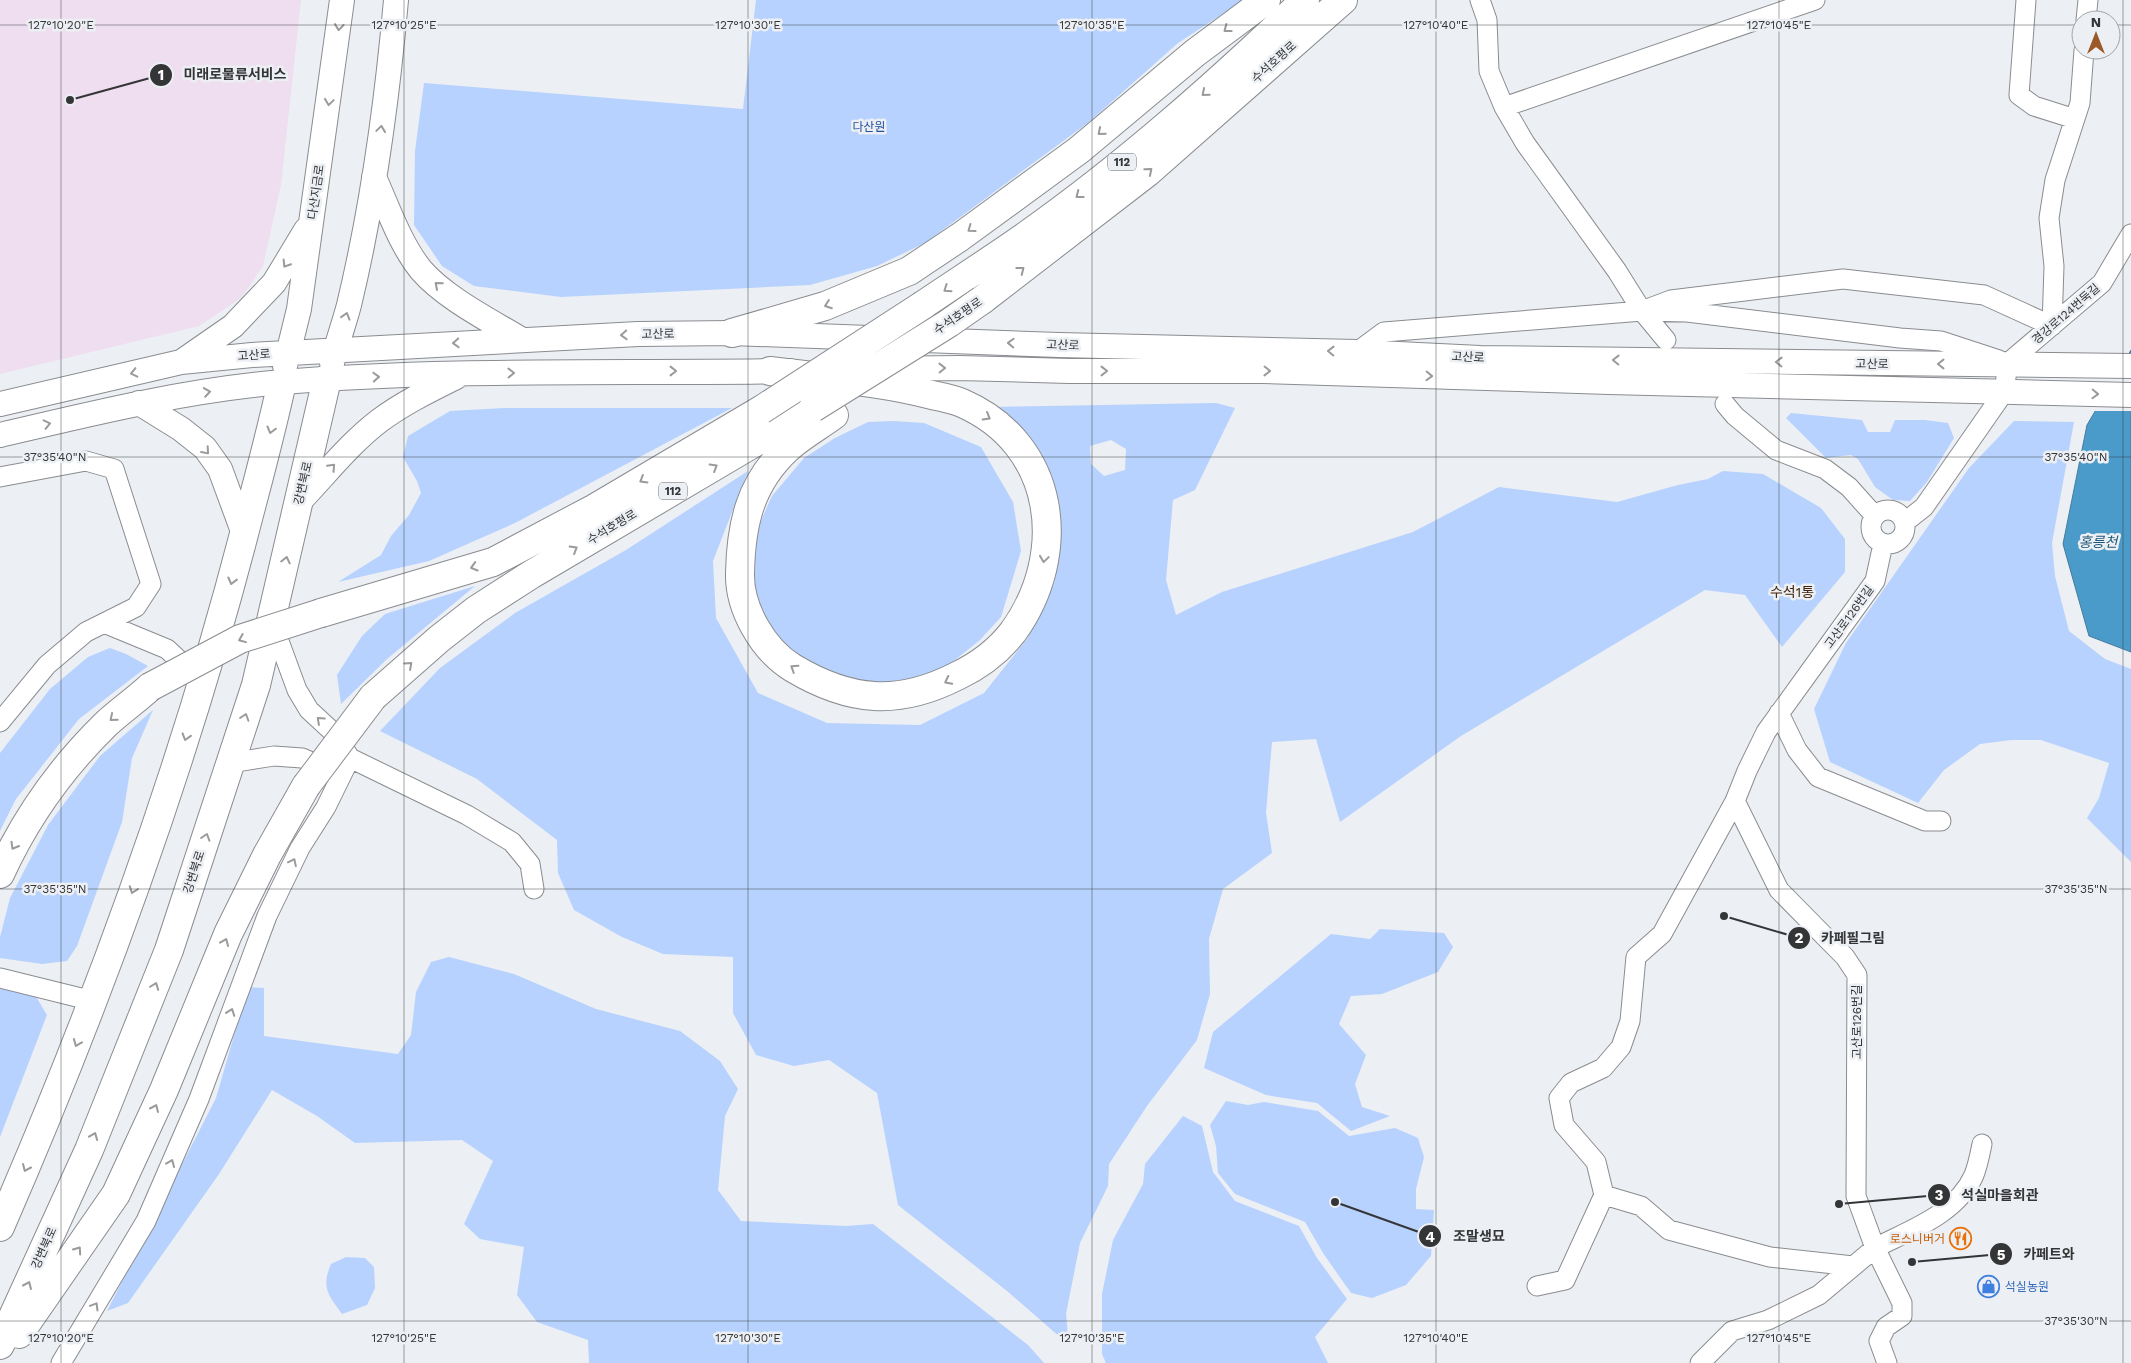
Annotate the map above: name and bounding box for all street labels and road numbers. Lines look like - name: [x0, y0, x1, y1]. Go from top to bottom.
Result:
- street label: 수석호평로: [1249, 38, 1299, 86]
- road number: 112: [1108, 154, 1136, 170]
- street label: 다산지금로: [305, 164, 327, 220]
- street label: 경강로124번둑길: [2029, 281, 2103, 347]
- street label: 수석호평로: [931, 295, 985, 337]
- street label: 고산로: [641, 327, 675, 341]
- street label: 고산로: [1046, 337, 1080, 353]
- street label: 고산로: [237, 347, 271, 363]
- street label: 고산로: [1451, 349, 1485, 365]
- street label: 고산로: [1855, 357, 1889, 371]
- street label: 강변북로: [291, 460, 315, 506]
- road number: 112: [659, 482, 687, 500]
- street label: 수석호평로: [585, 507, 639, 547]
- street label: 고산로126번길: [1822, 583, 1876, 651]
- street label: 강변북로: [181, 849, 207, 895]
- street label: 고산로126번길: [1850, 985, 1864, 1059]
- street label: 강변북로: [29, 1225, 59, 1271]

